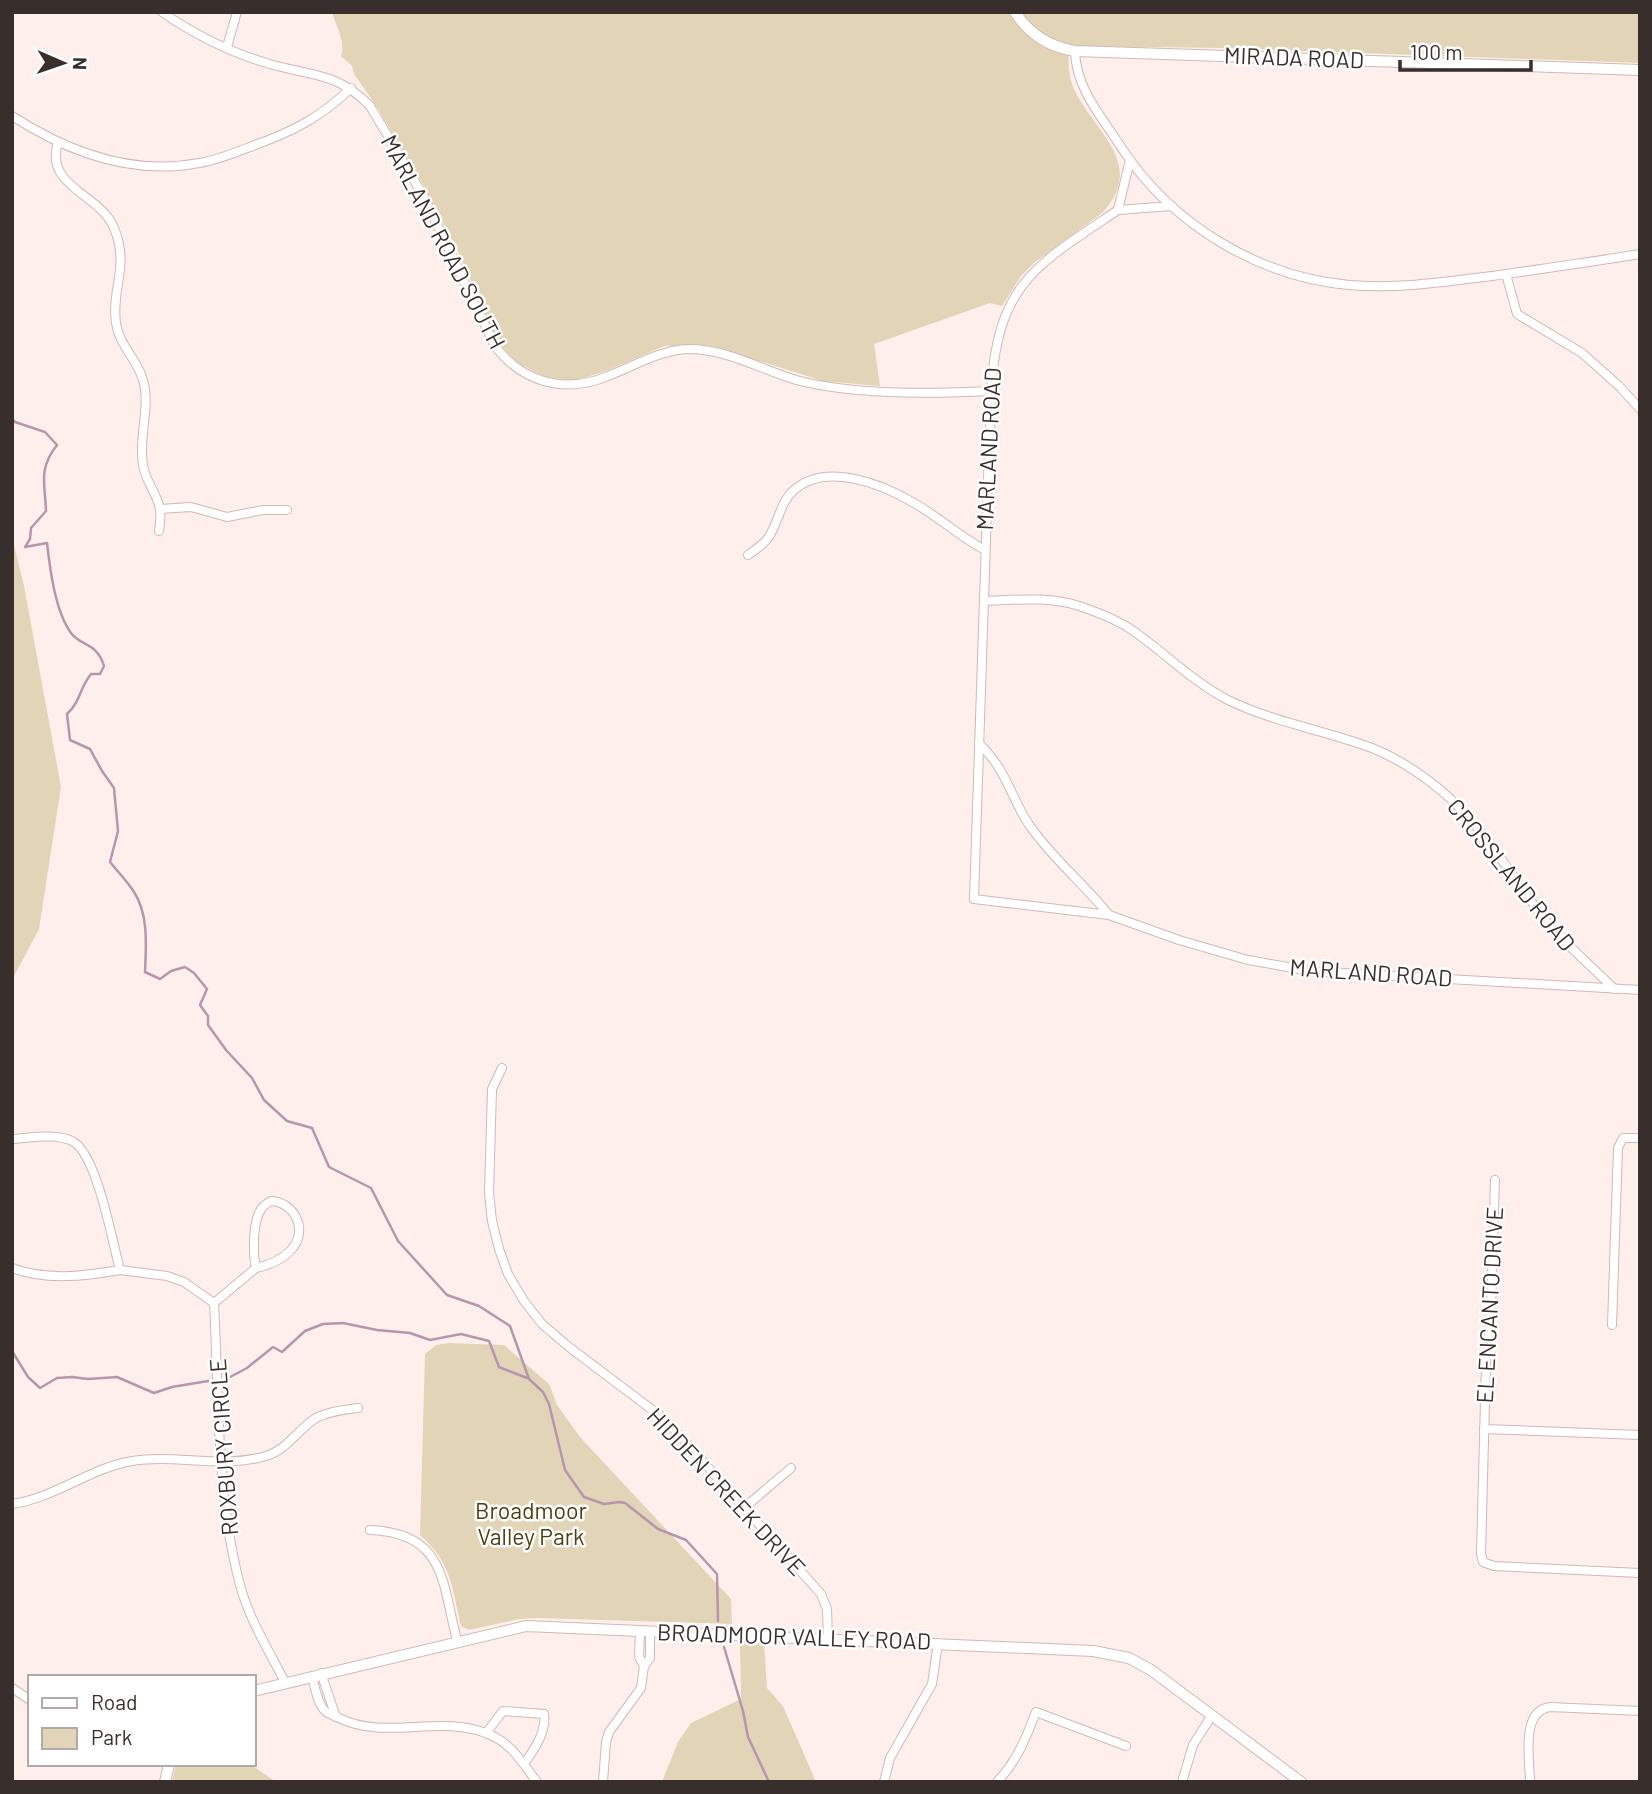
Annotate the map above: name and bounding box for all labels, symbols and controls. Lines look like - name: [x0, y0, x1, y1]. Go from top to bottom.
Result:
- north arrow: [28, 28, 98, 98]
- scale bar: [1400, 28, 1531, 72]
- text: 100 m: [1410, 39, 1463, 64]
- street label: MIRADA ROAD: [1224, 41, 1365, 73]
- text: N: [69, 57, 92, 70]
- street label: MARLAND ROAD SOUTH: [376, 130, 512, 353]
- street label: MARLAND ROAD: [970, 367, 1006, 531]
- street label: CROSSLAND ROAD: [1442, 793, 1582, 956]
- street label: MARLAND ROAD: [1289, 952, 1453, 992]
- street label: EL ENCANTO DRIVE: [1470, 1206, 1508, 1404]
- street label: ROXBURY CIRCLE: [203, 1358, 243, 1537]
- street label: HIDDEN CREEK DRIVE: [642, 1402, 812, 1581]
- park label: Broadmoor Valley Park: [475, 1496, 588, 1550]
- street label: BROADMOOR VALLEY ROAD: [656, 1617, 932, 1655]
- legend: [28, 1675, 256, 1766]
- text: Road: [91, 1689, 137, 1714]
- text: Park: [91, 1724, 132, 1749]

